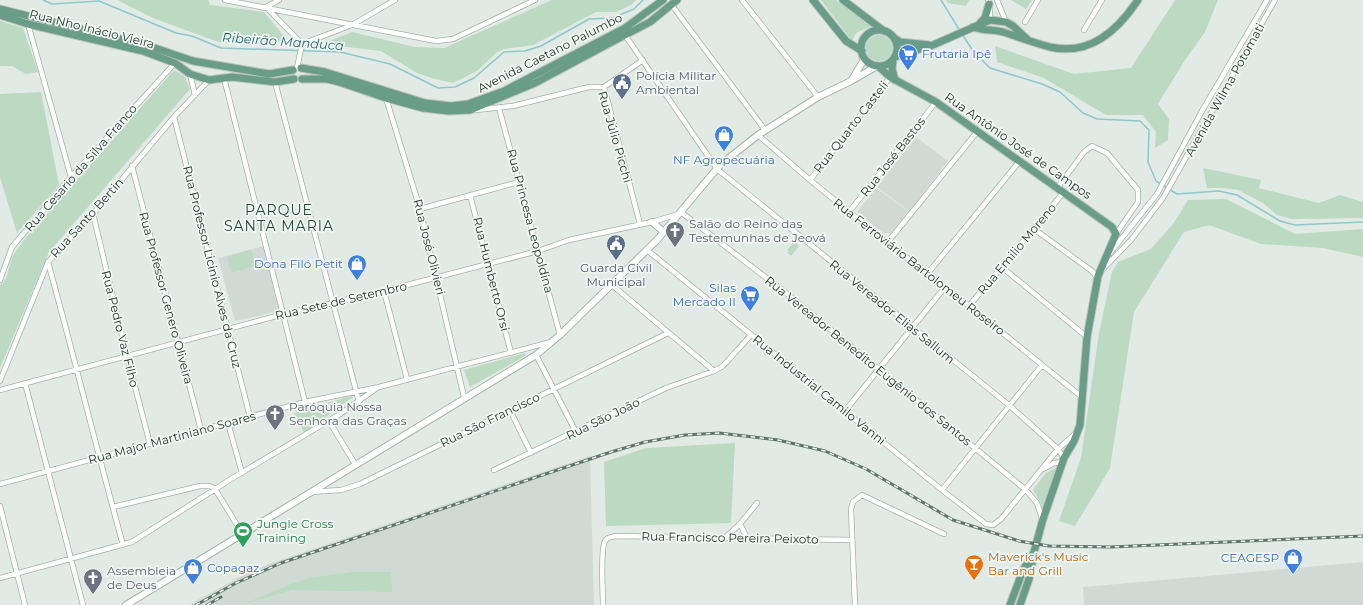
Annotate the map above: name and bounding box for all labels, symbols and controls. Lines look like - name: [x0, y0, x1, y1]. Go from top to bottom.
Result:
- street label: Rua Nho Inácio Vieira: [28, 6, 156, 51]
- street label: Avenida Caetano Palumbo: [475, 10, 624, 96]
- street label: Avenida Wilma Potomati: [1182, 20, 1268, 159]
- water label: Ribeirão Manduca: [222, 29, 345, 53]
- supermarket icon: Frutaria Ipê: [897, 43, 919, 71]
- place label: Frutaria Ipê: [922, 46, 991, 61]
- place label: Polícia Militar Ambiental: [636, 68, 716, 97]
- public building icon: Polícia Militar Ambiental: [611, 72, 633, 100]
- street label: Rua Quarto Casteli: [810, 78, 891, 176]
- street label: Rua Júlio Picchi: [595, 89, 636, 184]
- street label: Rua Antônio José de Campos: [942, 89, 1095, 202]
- street label: Rua Cesario da Silva Franco: [21, 101, 140, 234]
- street label: Rua José Bastos: [857, 114, 928, 199]
- shop icon: NF Agropecuária: [713, 124, 735, 152]
- street label: Rua Princesa Leopoldina: [504, 147, 557, 295]
- place label: NF Agropecuária: [673, 152, 775, 167]
- street label: Rua Professor Licinio Alves da Cruz: [180, 164, 245, 370]
- street label: Rua Santo Bertin: [47, 175, 126, 261]
- street label: Rua Ferroviário Bartolomeu Roseiro: [830, 195, 1008, 338]
- street label: Rua José Olivieri: [410, 197, 449, 296]
- street label: Rua Emilio Moreno: [974, 200, 1059, 297]
- district label: PARQUE SANTA MARIA: [224, 201, 334, 235]
- street label: Rua Professor Genero Oliveira: [136, 210, 197, 386]
- street label: Rua Humberto Orsi: [470, 215, 513, 333]
- place label: Salão do Reino das Testemunhas de Jeová: [689, 216, 826, 245]
- church icon: Salão do Reino das Testemunhas de Jeová: [664, 220, 686, 248]
- public building icon: Guarda Civil Municipal: [605, 233, 627, 261]
- shop icon: Dona Filó Petit: [346, 253, 368, 281]
- place label: Dona Filó Petit: [254, 256, 343, 271]
- street label: Rua Vereador Elias Sallum: [827, 256, 958, 367]
- place label: Guarda Civil Municipal: [580, 260, 652, 289]
- street label: Rua Pedro Vaz Filho: [99, 269, 142, 389]
- street label: Rua Vereador Benedito Eugênio dos Santos: [762, 273, 975, 449]
- street label: Rua Sete de Setembro: [274, 278, 408, 323]
- place label: Silas Mercado II: [673, 280, 736, 309]
- supermarket icon: Silas Mercado II: [739, 284, 761, 312]
- street label: Rua Industrial Camilo Vanni: [750, 331, 889, 448]
- street label: Rua São Francisco: [438, 389, 542, 450]
- street label: Rua São João: [563, 394, 642, 443]
- place label: Paróquia Nossa Senhora das Graças: [289, 399, 407, 428]
- church icon: Paróquia Nossa Senhora das Graças: [264, 403, 286, 431]
- street label: Rua Major Martiniano Soares: [86, 408, 257, 467]
- place label: Jungle Cross Training: [256, 516, 334, 545]
- sports icon: Jungle Cross Training: [232, 520, 254, 548]
- street label: Rua Francisco Pereira Peixoto: [641, 528, 819, 547]
- shop icon: CEAGESP: [1282, 547, 1304, 575]
- place label: Maverick's Music Bar and Grill: [988, 549, 1089, 578]
- place label: CEAGESP: [1221, 550, 1279, 565]
- bar icon: Maverick's Music Bar and Grill: [963, 553, 985, 581]
- shop icon: Copagaz: [182, 557, 204, 585]
- place label: Copagaz: [207, 560, 259, 575]
- place label: Assembleia de Deus: [107, 563, 176, 592]
- church icon: Assembleia de Deus: [82, 567, 104, 595]

